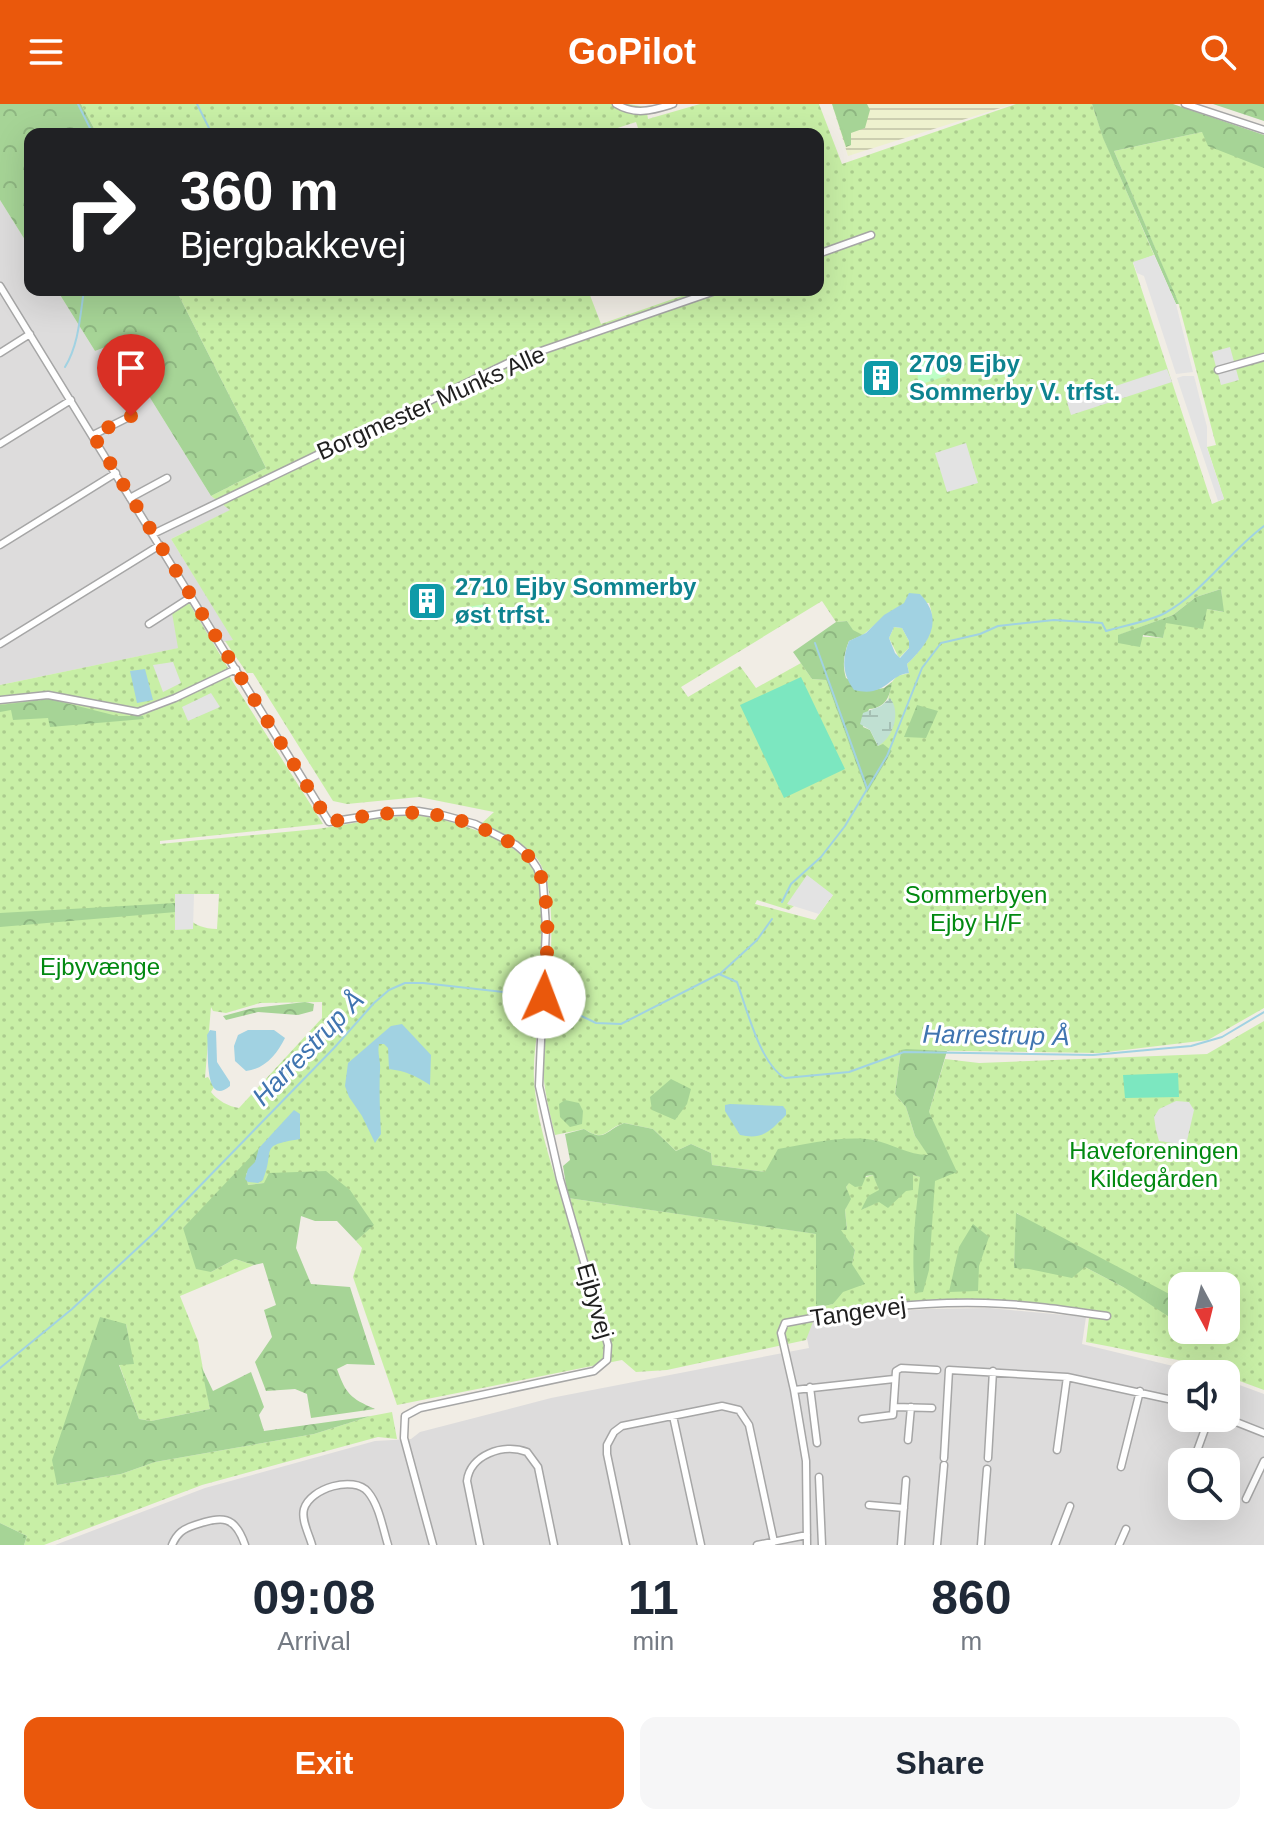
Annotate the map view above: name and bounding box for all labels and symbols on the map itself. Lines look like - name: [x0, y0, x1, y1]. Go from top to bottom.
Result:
- pin: [97, 334, 165, 416]
- street label: Borgmester Munks Alle: [313, 340, 549, 465]
- place label: 2709 Ejby Sommerby V. trfst.: [909, 350, 1120, 405]
- building icon: 2709 Ejby Sommerby V. trfst.: [860, 357, 902, 399]
- place label: 2710 Ejby Sommerby øst trfst.: [455, 573, 697, 628]
- building icon: 2710 Ejby Sommerby øst trfst.: [406, 580, 448, 622]
- park label: Sommerbyen Ejby H/F: [905, 881, 1047, 936]
- park label: Ejbyvænge: [40, 953, 160, 980]
- position arrow: [502, 955, 586, 1039]
- water label: Harrestrup Å: [246, 985, 370, 1111]
- water label: Harrestrup Å: [922, 1019, 1070, 1051]
- park label: Haveforeningen Kildegården: [1069, 1137, 1239, 1192]
- street label: Ejbyvej: [572, 1260, 619, 1342]
- north arrow: [1168, 1272, 1240, 1344]
- street label: Tangevej: [808, 1291, 907, 1332]

